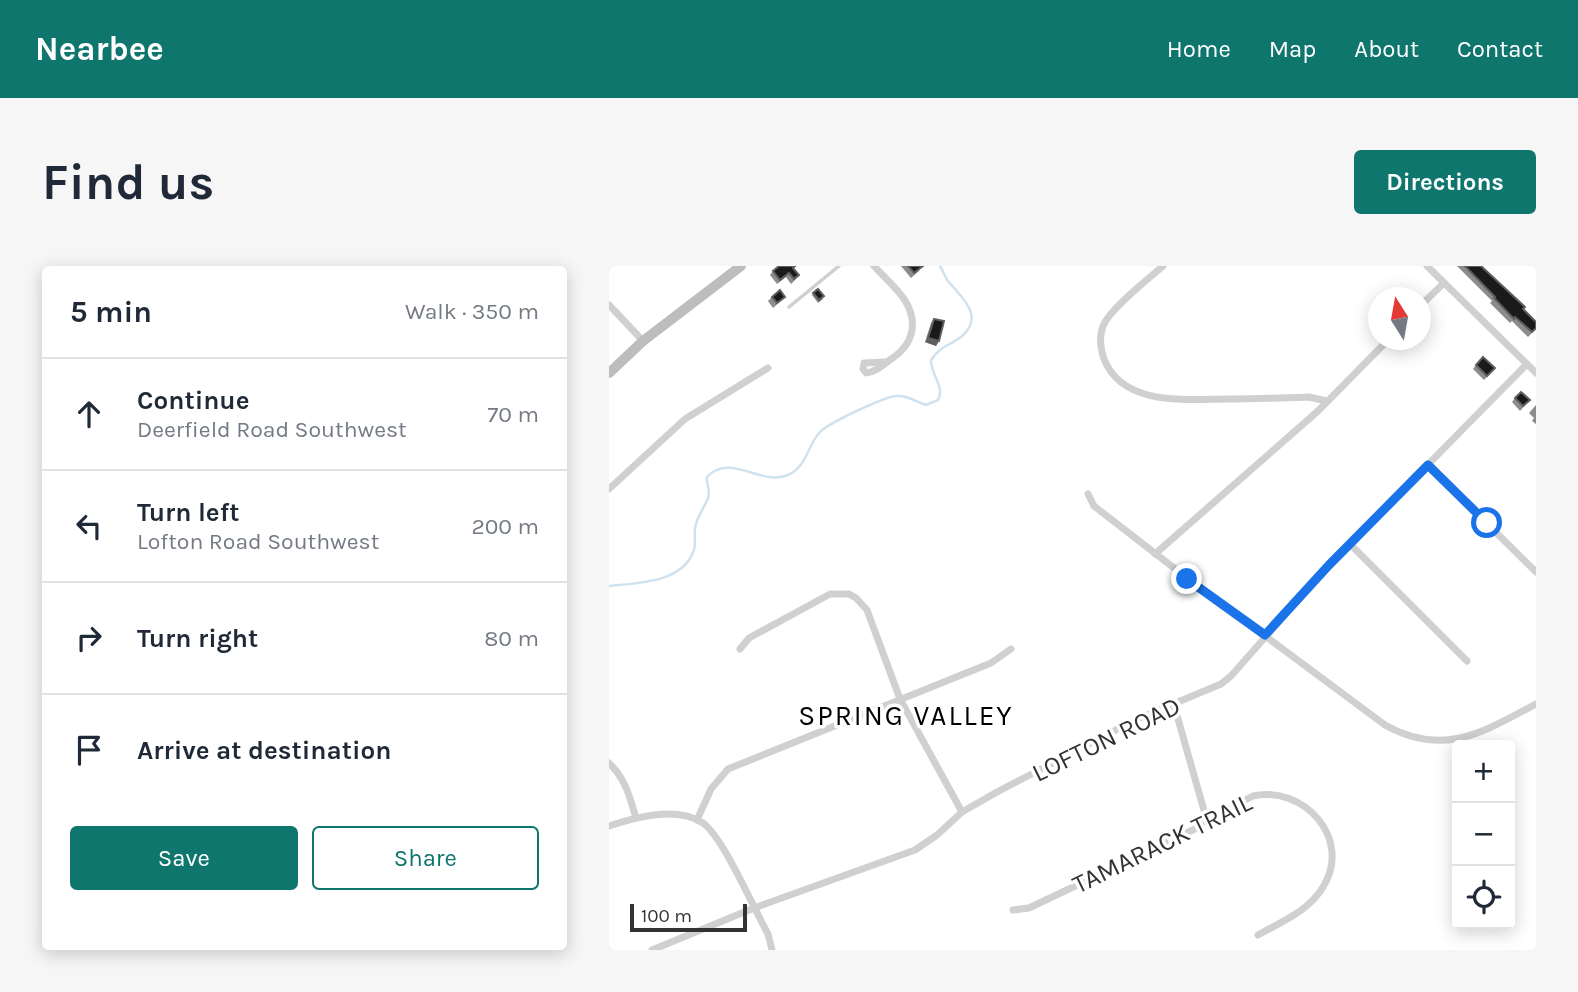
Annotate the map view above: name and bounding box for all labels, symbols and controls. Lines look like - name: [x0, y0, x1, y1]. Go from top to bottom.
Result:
- text: Nearbee: [35, 30, 164, 68]
- text: Home: [1167, 35, 1231, 63]
- text: Map: [1269, 35, 1316, 63]
- text: About: [1354, 35, 1419, 63]
- text: Contact: [1457, 35, 1543, 63]
- button: Directions: [1354, 150, 1536, 214]
- text: Find us: [42, 154, 214, 211]
- north arrow: [1368, 287, 1431, 350]
- text: 5 min: [70, 294, 152, 330]
- text: Walk · 350 m: [405, 298, 539, 325]
- text: Continue: [137, 385, 249, 416]
- icon: ahead: [70, 395, 108, 433]
- text: 70 m: [488, 401, 539, 428]
- text: Deerfield Road Southwest: [137, 416, 407, 443]
- text: Turn left: [137, 497, 239, 528]
- icon: left: [70, 507, 108, 545]
- route start: [1471, 507, 1502, 538]
- text: 200 m: [471, 513, 539, 540]
- text: Lofton Road Southwest: [137, 528, 379, 555]
- route end: [1171, 563, 1202, 594]
- icon: right: [70, 619, 108, 657]
- text: Turn right: [137, 623, 258, 654]
- text: 80 m: [484, 625, 539, 652]
- street label: LOFTON ROAD: [1027, 690, 1185, 789]
- district label: SPRING VALLEY: [798, 699, 1014, 732]
- icon: arrive: [70, 731, 108, 769]
- text: Arrive at destination: [137, 735, 391, 766]
- map controls: [1452, 740, 1515, 929]
- button: +: [1452, 740, 1515, 803]
- street label: TAMARACK TRAIL: [1067, 787, 1257, 900]
- button: −: [1452, 803, 1515, 866]
- button: Save: [70, 826, 298, 890]
- button: Share: [312, 826, 539, 890]
- button: locate: [1452, 866, 1515, 929]
- scale bar: [630, 901, 747, 933]
- text: 100 m: [641, 905, 692, 927]

